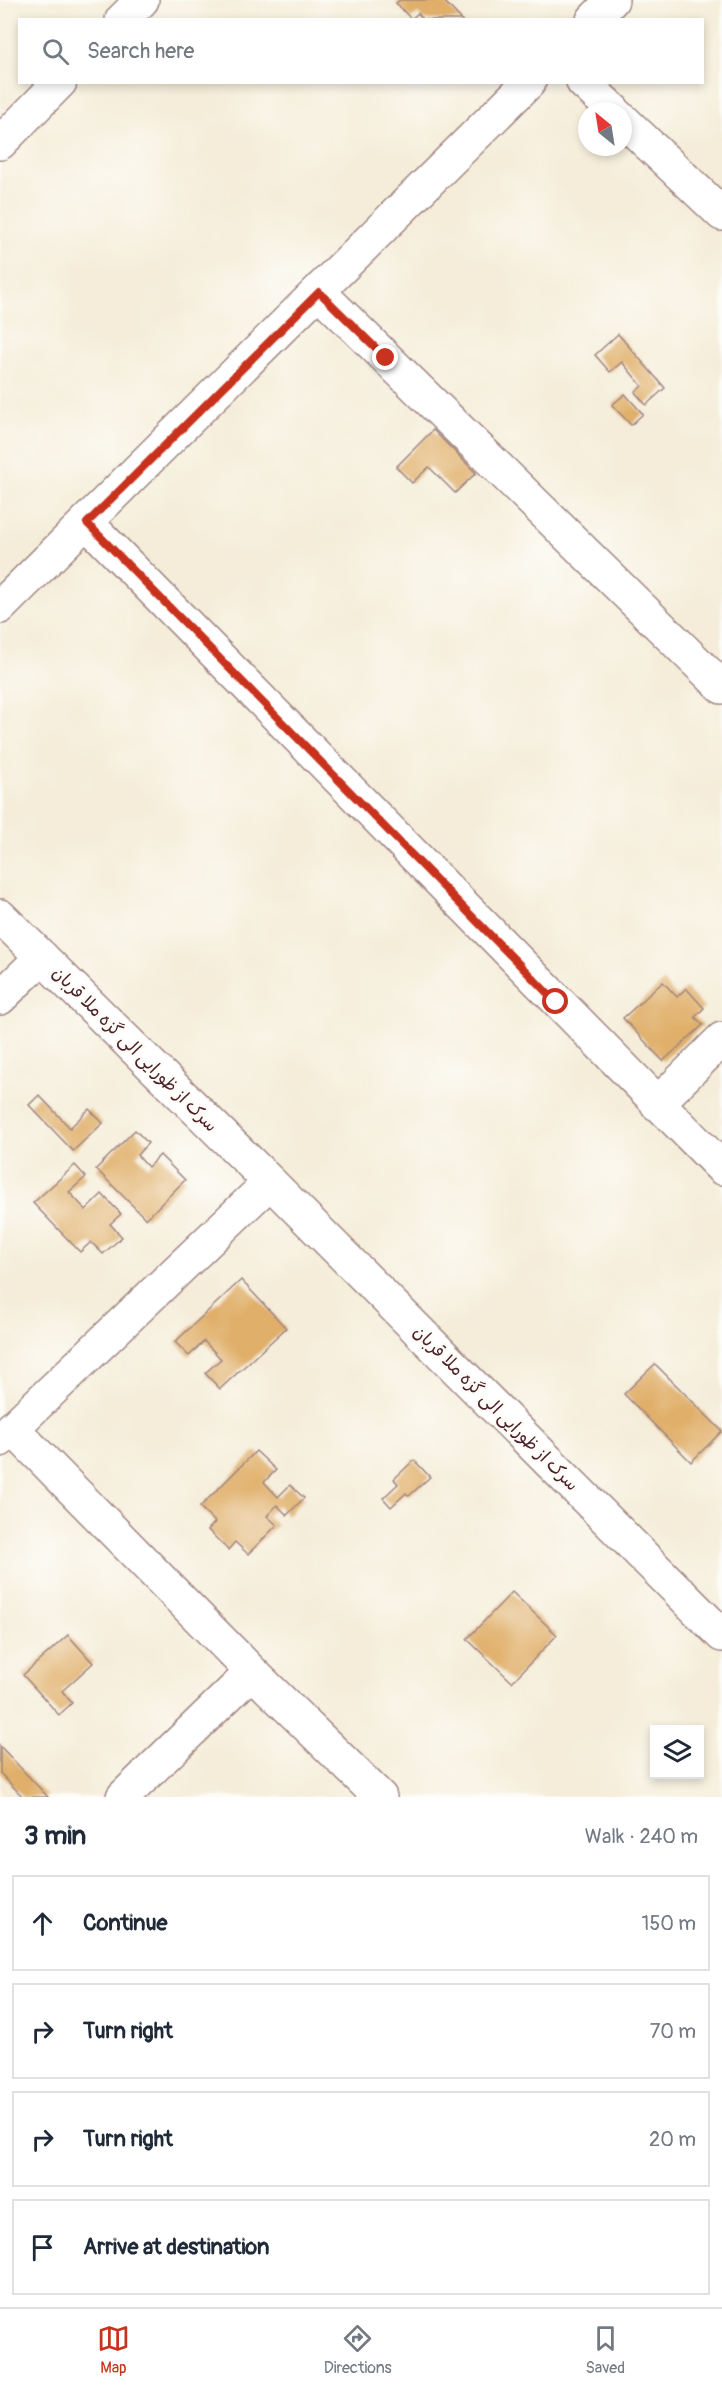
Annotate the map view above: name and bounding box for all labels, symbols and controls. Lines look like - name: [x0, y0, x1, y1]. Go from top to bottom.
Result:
- search box: [18, 18, 704, 84]
- icon: search: [39, 35, 72, 68]
- text: Search here: [87, 37, 194, 65]
- north arrow: [578, 102, 632, 156]
- route end: [372, 344, 398, 370]
- street label: سرک از ظورایی الی گزه ملا قربان: [47, 962, 222, 1137]
- route start: [542, 988, 568, 1014]
- street label: سرک از ظورایی الی گزه ملا قربان: [408, 1321, 583, 1496]
- map controls: [650, 1725, 704, 1779]
- button: layers: [650, 1725, 704, 1779]
- text: 3 min: [24, 1820, 86, 1852]
- text: Walk · 240 m: [585, 1824, 698, 1849]
- icon: ahead: [26, 1907, 59, 1940]
- text: Continue: [83, 1909, 167, 1937]
- text: 150 m: [642, 1911, 696, 1936]
- icon: right: [26, 2015, 59, 2048]
- text: Turn right: [83, 2017, 173, 2045]
- text: 70 m: [650, 2019, 696, 2044]
- icon: right: [26, 2123, 59, 2156]
- text: Turn right: [83, 2125, 173, 2153]
- text: 20 m: [649, 2127, 696, 2152]
- icon: arrive: [26, 2231, 59, 2264]
- text: Arrive at destination: [83, 2233, 269, 2261]
- tab: Map: [97, 2322, 130, 2378]
- tab: Directions: [324, 2322, 392, 2378]
- tab: Saved: [585, 2322, 625, 2378]

